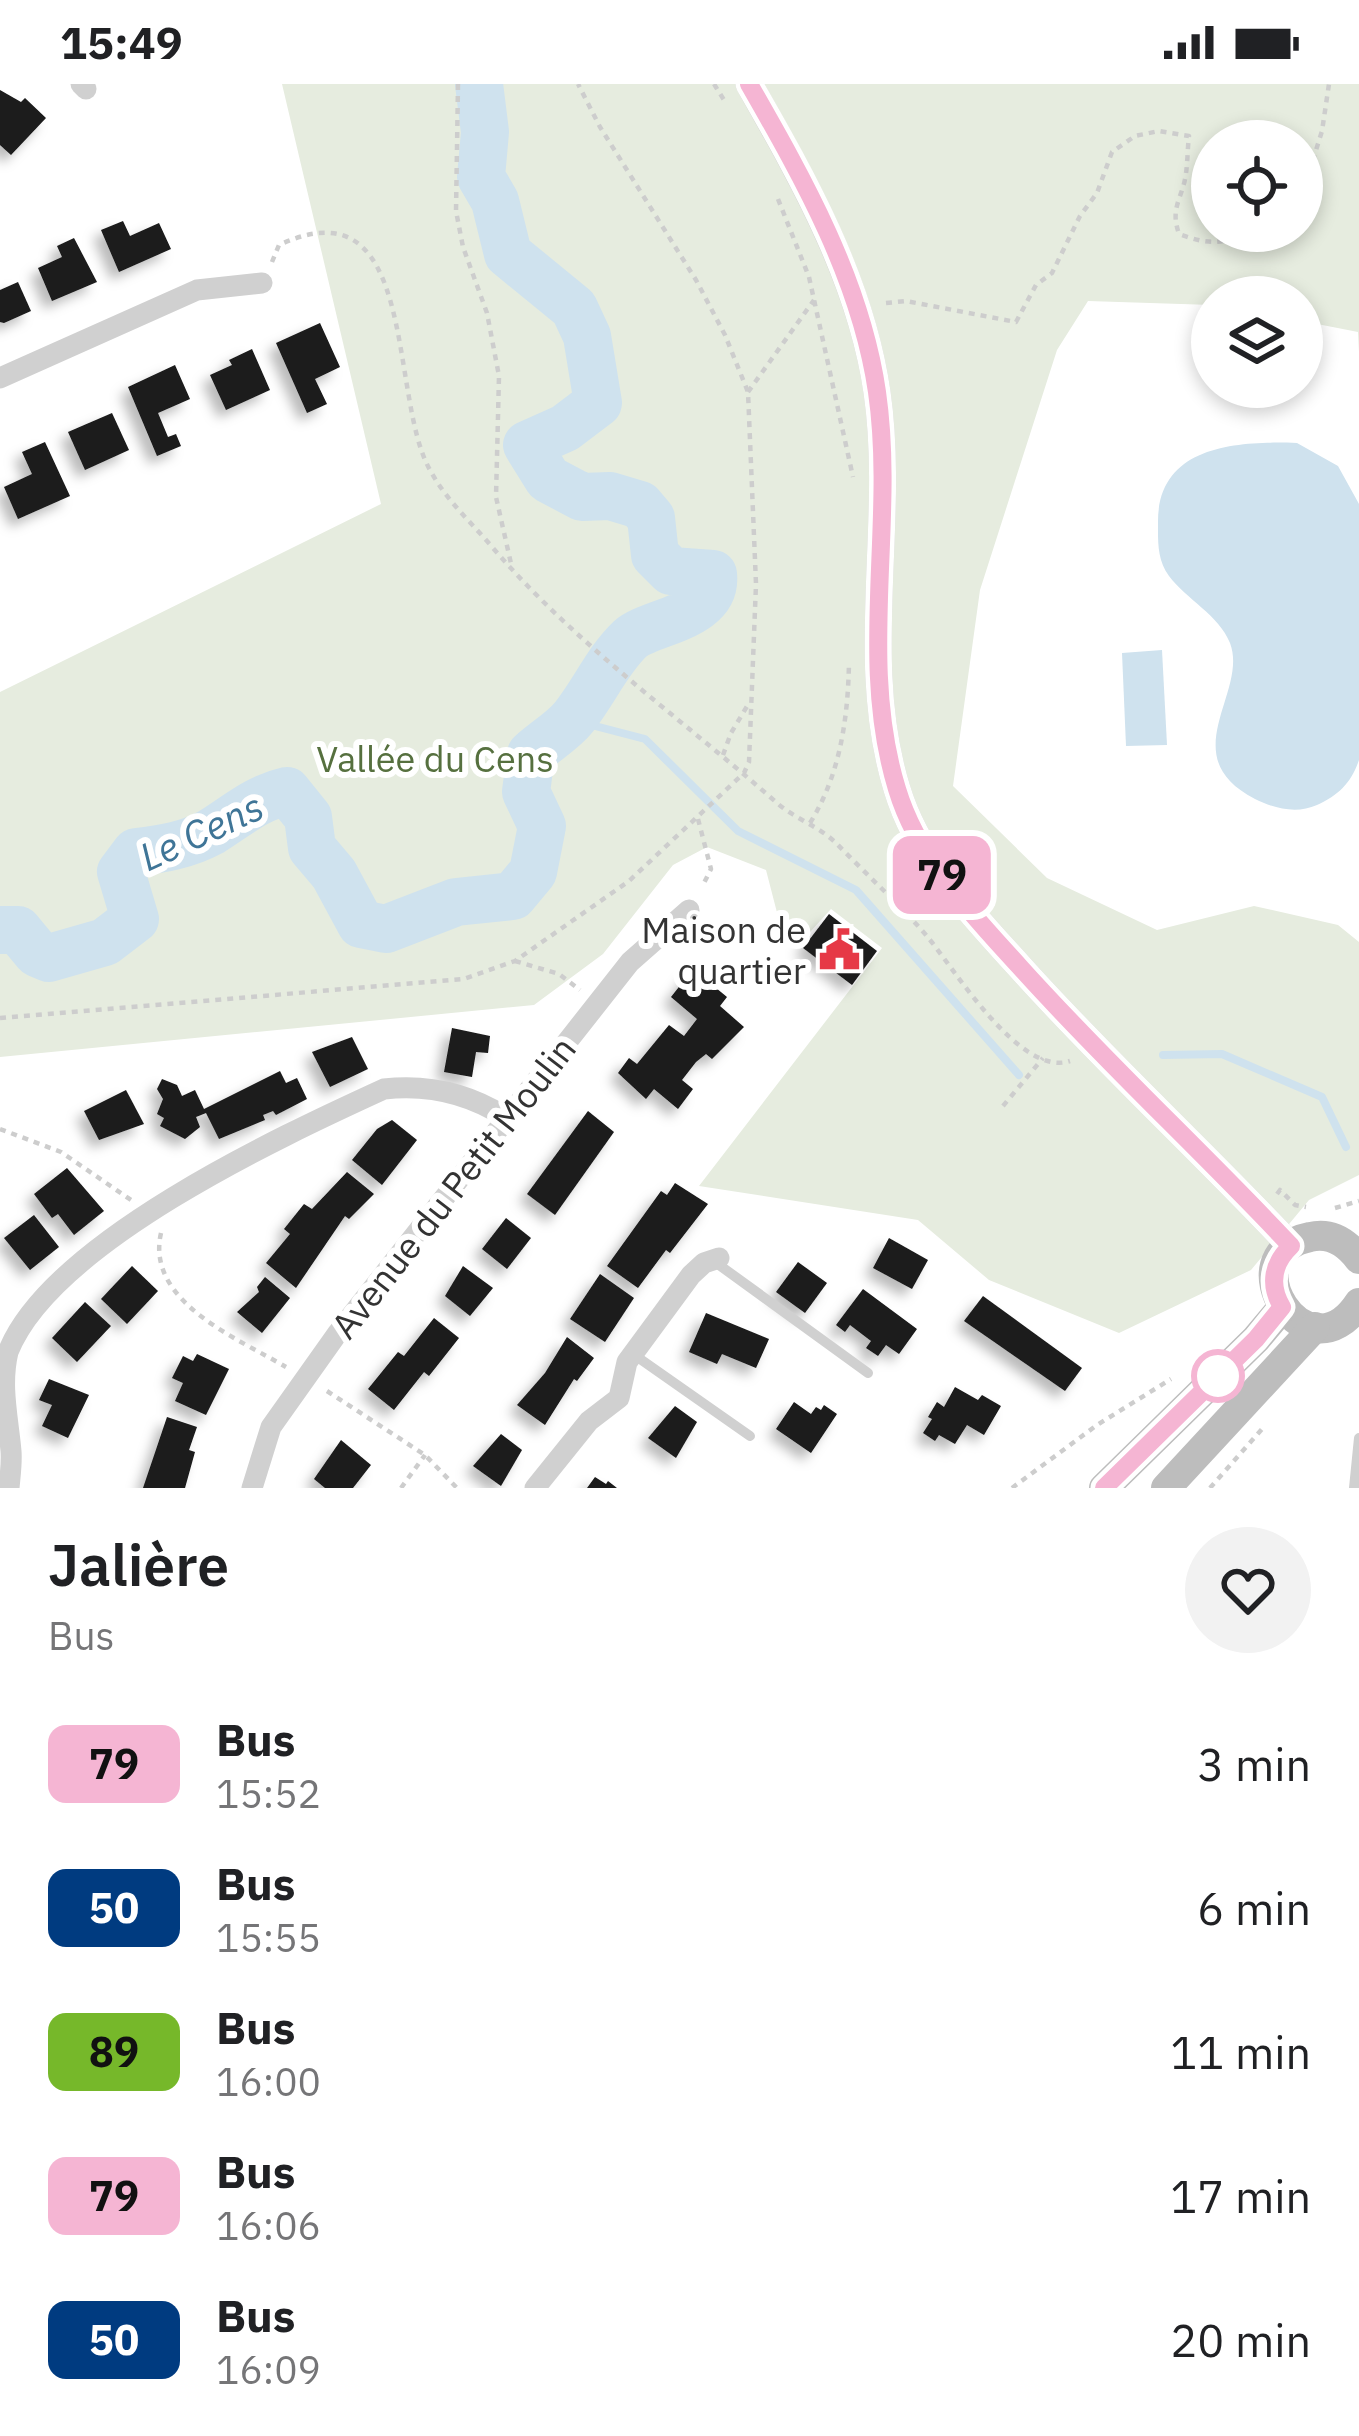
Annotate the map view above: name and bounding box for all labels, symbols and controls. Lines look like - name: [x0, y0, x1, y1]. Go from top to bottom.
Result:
- text: 15:49: [60, 13, 183, 71]
- map controls: [1191, 120, 1323, 408]
- button: locate: [1191, 120, 1323, 252]
- button: layers: [1191, 276, 1323, 408]
- park label: Vallée du Cens: [316, 735, 554, 782]
- water label: Le Cens: [131, 780, 271, 882]
- line badge: 79: [888, 836, 996, 914]
- text: 79: [917, 847, 967, 902]
- place label: Maison de quartier: [641, 906, 806, 994]
- public building icon: Maison de quartier: [817, 927, 863, 973]
- street label: Avenue du Petit Moulin: [320, 1026, 586, 1348]
- unlabelled marker: [1193, 1351, 1243, 1401]
- button: heart: [1185, 1527, 1311, 1653]
- text: Jalière: [48, 1528, 229, 1602]
- text: Bus: [48, 1610, 115, 1661]
- text: Bus: [216, 1710, 296, 1768]
- text: 3 min: [1197, 1735, 1311, 1793]
- text: 79: [89, 1736, 139, 1791]
- text: 15:52: [216, 1768, 321, 1819]
- text: Bus: [216, 1854, 296, 1912]
- text: 6 min: [1197, 1879, 1311, 1937]
- text: 50: [89, 1880, 139, 1935]
- text: 15:55: [216, 1912, 321, 1963]
- text: Bus: [216, 1998, 296, 2056]
- text: 11 min: [1170, 2023, 1311, 2081]
- text: 89: [89, 2024, 139, 2079]
- text: 16:00: [216, 2056, 321, 2107]
- text: Bus: [216, 2142, 296, 2200]
- text: 17 min: [1170, 2167, 1311, 2225]
- text: 79: [89, 2168, 139, 2223]
- text: 16:06: [216, 2200, 321, 2251]
- text: Bus: [216, 2286, 296, 2344]
- text: 20 min: [1170, 2311, 1311, 2369]
- text: 50: [89, 2312, 139, 2367]
- text: 16:09: [216, 2344, 321, 2395]

